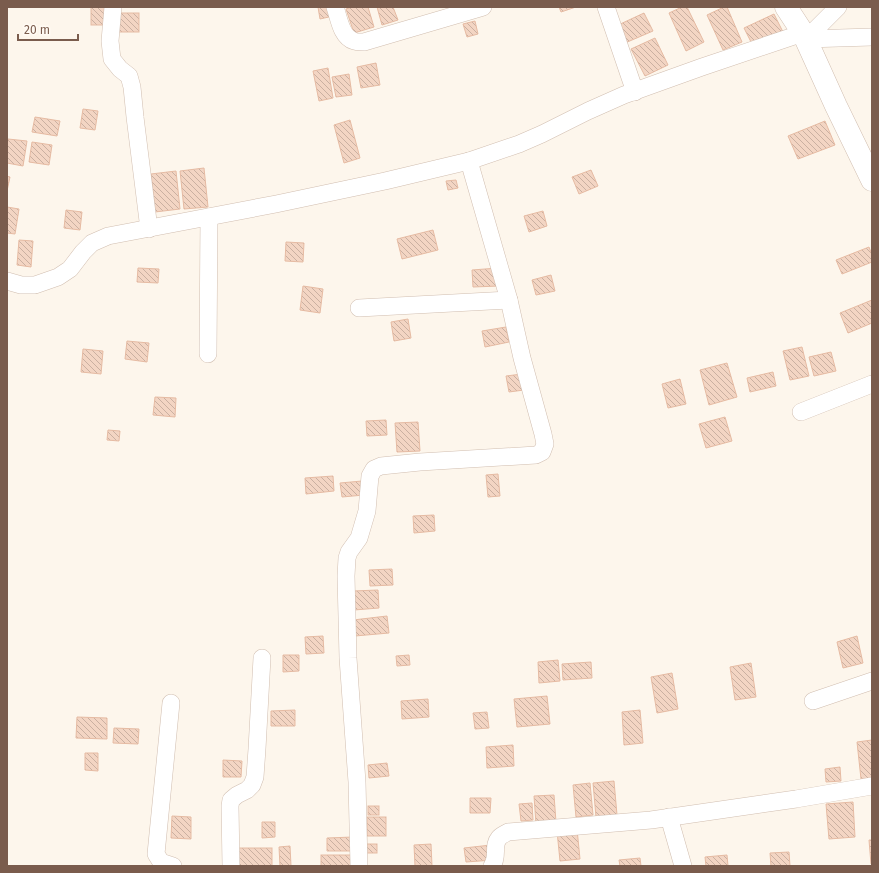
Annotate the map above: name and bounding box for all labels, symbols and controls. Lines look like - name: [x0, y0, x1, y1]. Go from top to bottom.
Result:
- scale bar: [18, 16, 78, 42]
- text: 20 m: [24, 23, 50, 37]

